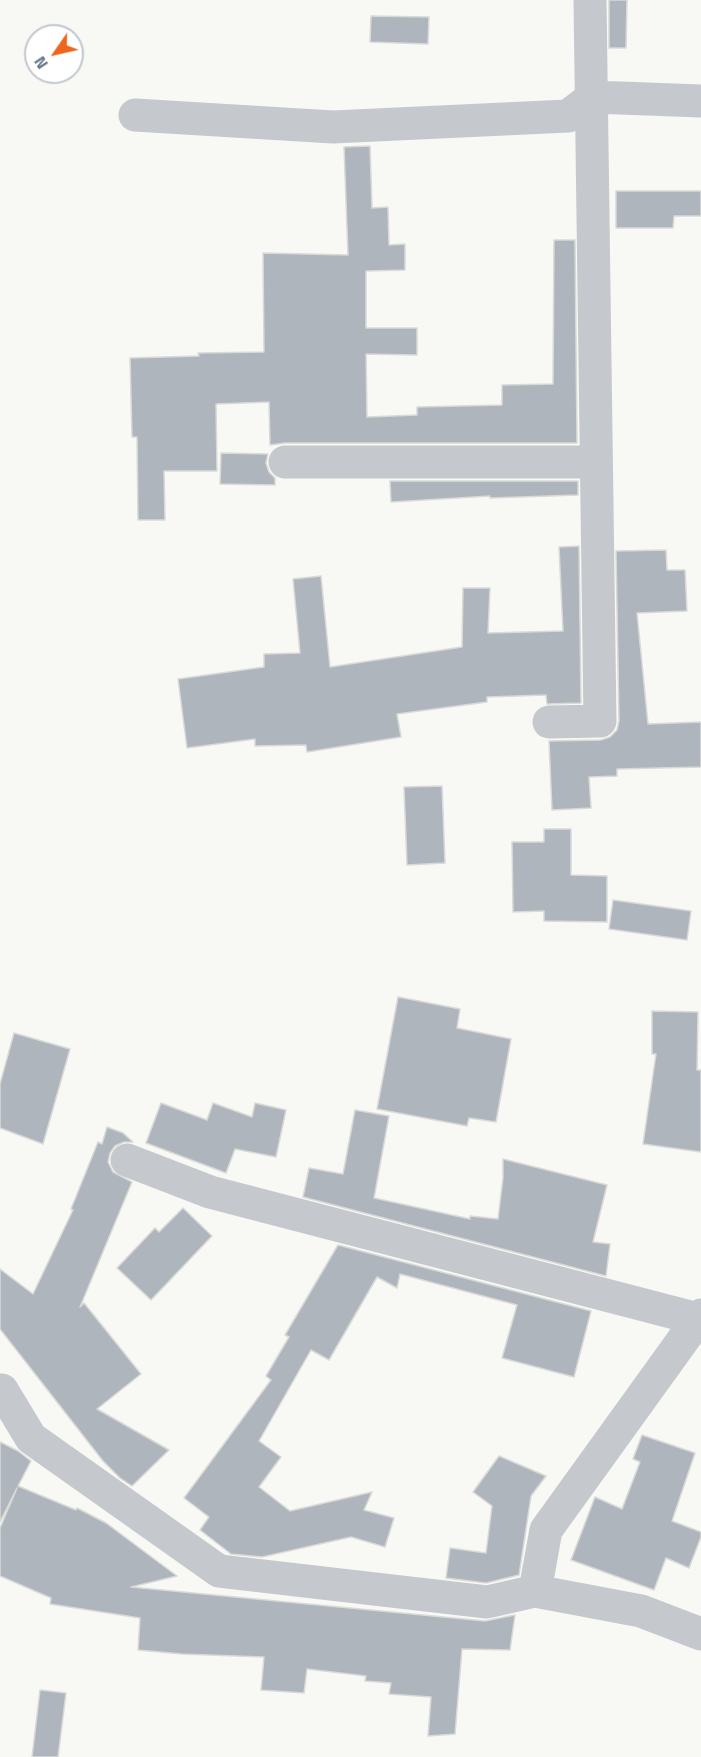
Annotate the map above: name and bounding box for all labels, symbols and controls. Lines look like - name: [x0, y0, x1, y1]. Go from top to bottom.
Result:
- north arrow: [24, 24, 84, 84]
- text: N: [28, 52, 54, 74]

